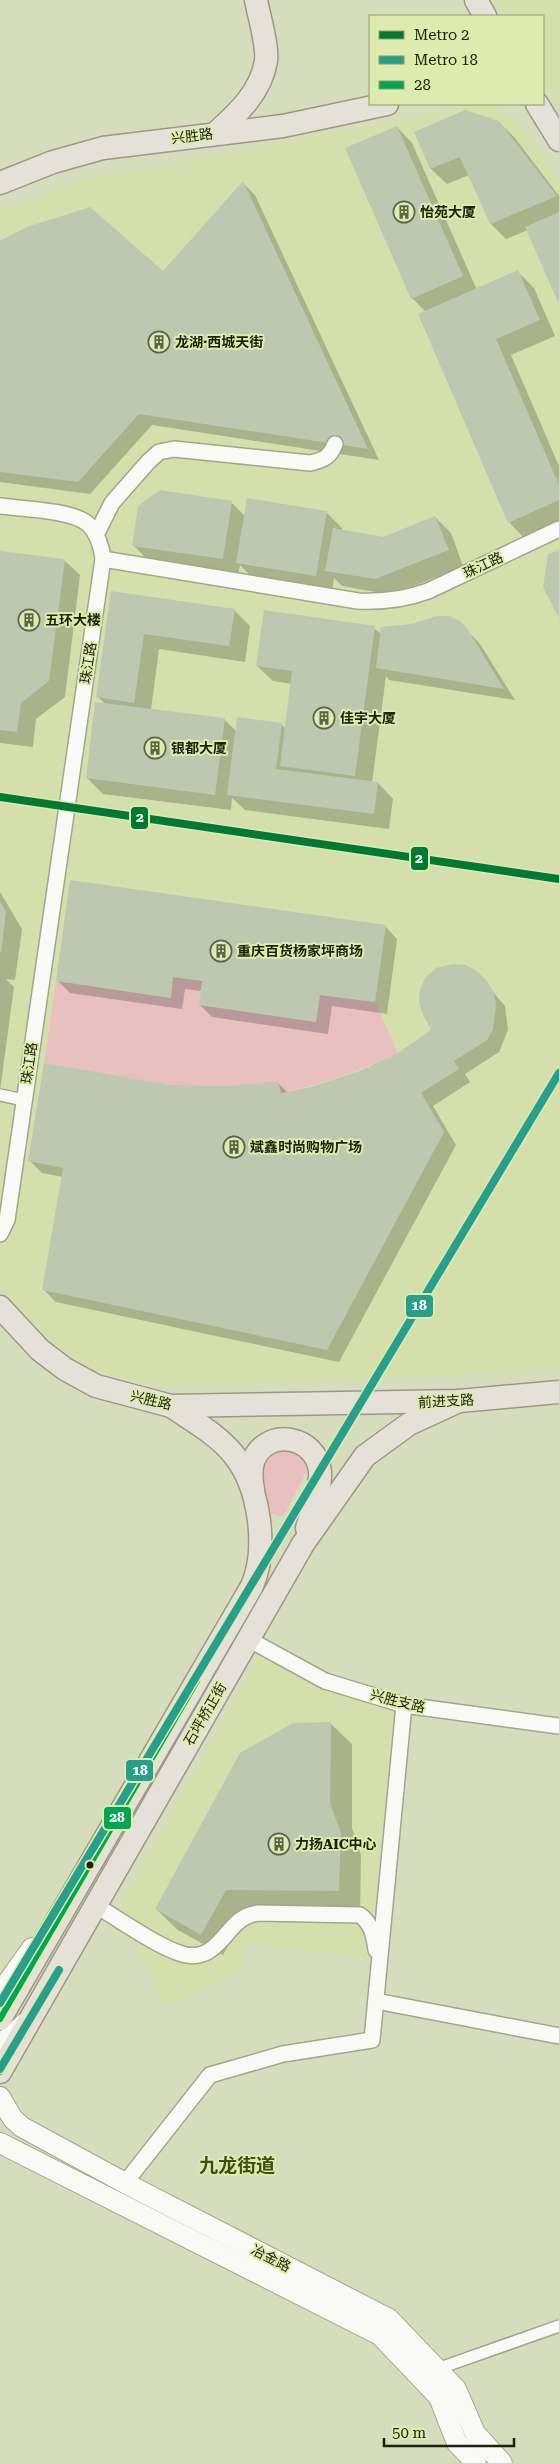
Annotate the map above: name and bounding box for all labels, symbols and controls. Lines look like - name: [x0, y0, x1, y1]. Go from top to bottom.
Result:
- legend: [369, 15, 544, 105]
- text: Metro 2: [414, 26, 469, 44]
- text: Metro 18: [414, 51, 478, 69]
- text: 28: [414, 76, 431, 94]
- street label: 兴胜路: [170, 126, 214, 146]
- building icon: 怡苑大厦: [392, 200, 416, 224]
- place label: 怡苑大厦: [420, 204, 476, 220]
- building icon: 龙湖·西城天街: [147, 330, 171, 354]
- place label: 龙湖·西城天街: [175, 334, 263, 350]
- street label: 珠江路: [461, 549, 505, 581]
- building icon: 五环大楼: [17, 608, 41, 632]
- place label: 五环大楼: [45, 612, 101, 628]
- street label: 珠江路: [77, 641, 99, 685]
- building icon: 佳宇大厦: [312, 706, 336, 730]
- place label: 佳宇大厦: [340, 710, 396, 726]
- building icon: 银都大厦: [143, 736, 167, 760]
- place label: 银都大厦: [171, 740, 227, 756]
- line badge: 2: [130, 806, 149, 830]
- text: 2: [136, 809, 144, 825]
- line badge: 2: [410, 846, 429, 871]
- text: 2: [415, 850, 423, 866]
- building icon: 重庆百货杨家坪商场: [209, 939, 233, 963]
- place label: 重庆百货杨家坪商场: [237, 943, 363, 959]
- street label: 珠江路: [18, 1041, 40, 1085]
- building icon: 斌鑫时尚购物广场: [222, 1135, 246, 1159]
- place label: 斌鑫时尚购物广场: [250, 1139, 362, 1155]
- line badge: 18: [405, 1294, 434, 1318]
- text: 18: [411, 1297, 427, 1313]
- street label: 兴胜路: [129, 1387, 173, 1413]
- street label: 前进支路: [418, 1392, 474, 1410]
- street label: 石坪桥正街: [181, 1680, 229, 1748]
- street label: 兴胜支路: [369, 1686, 427, 1716]
- line badge: 18: [125, 1759, 154, 1782]
- text: 18: [132, 1762, 148, 1778]
- line badge: 28: [103, 1806, 132, 1830]
- text: 28: [109, 1809, 125, 1825]
- building icon: 力扬AIC中心: [267, 1832, 291, 1856]
- place label: 力扬AIC中心: [295, 1836, 376, 1852]
- unlabelled marker: [85, 1860, 95, 1870]
- district label: 九龙街道: [199, 2154, 275, 2177]
- street label: 冶金路: [249, 2241, 293, 2275]
- scale bar: [384, 2416, 514, 2448]
- text: 50 m: [392, 2424, 427, 2442]

